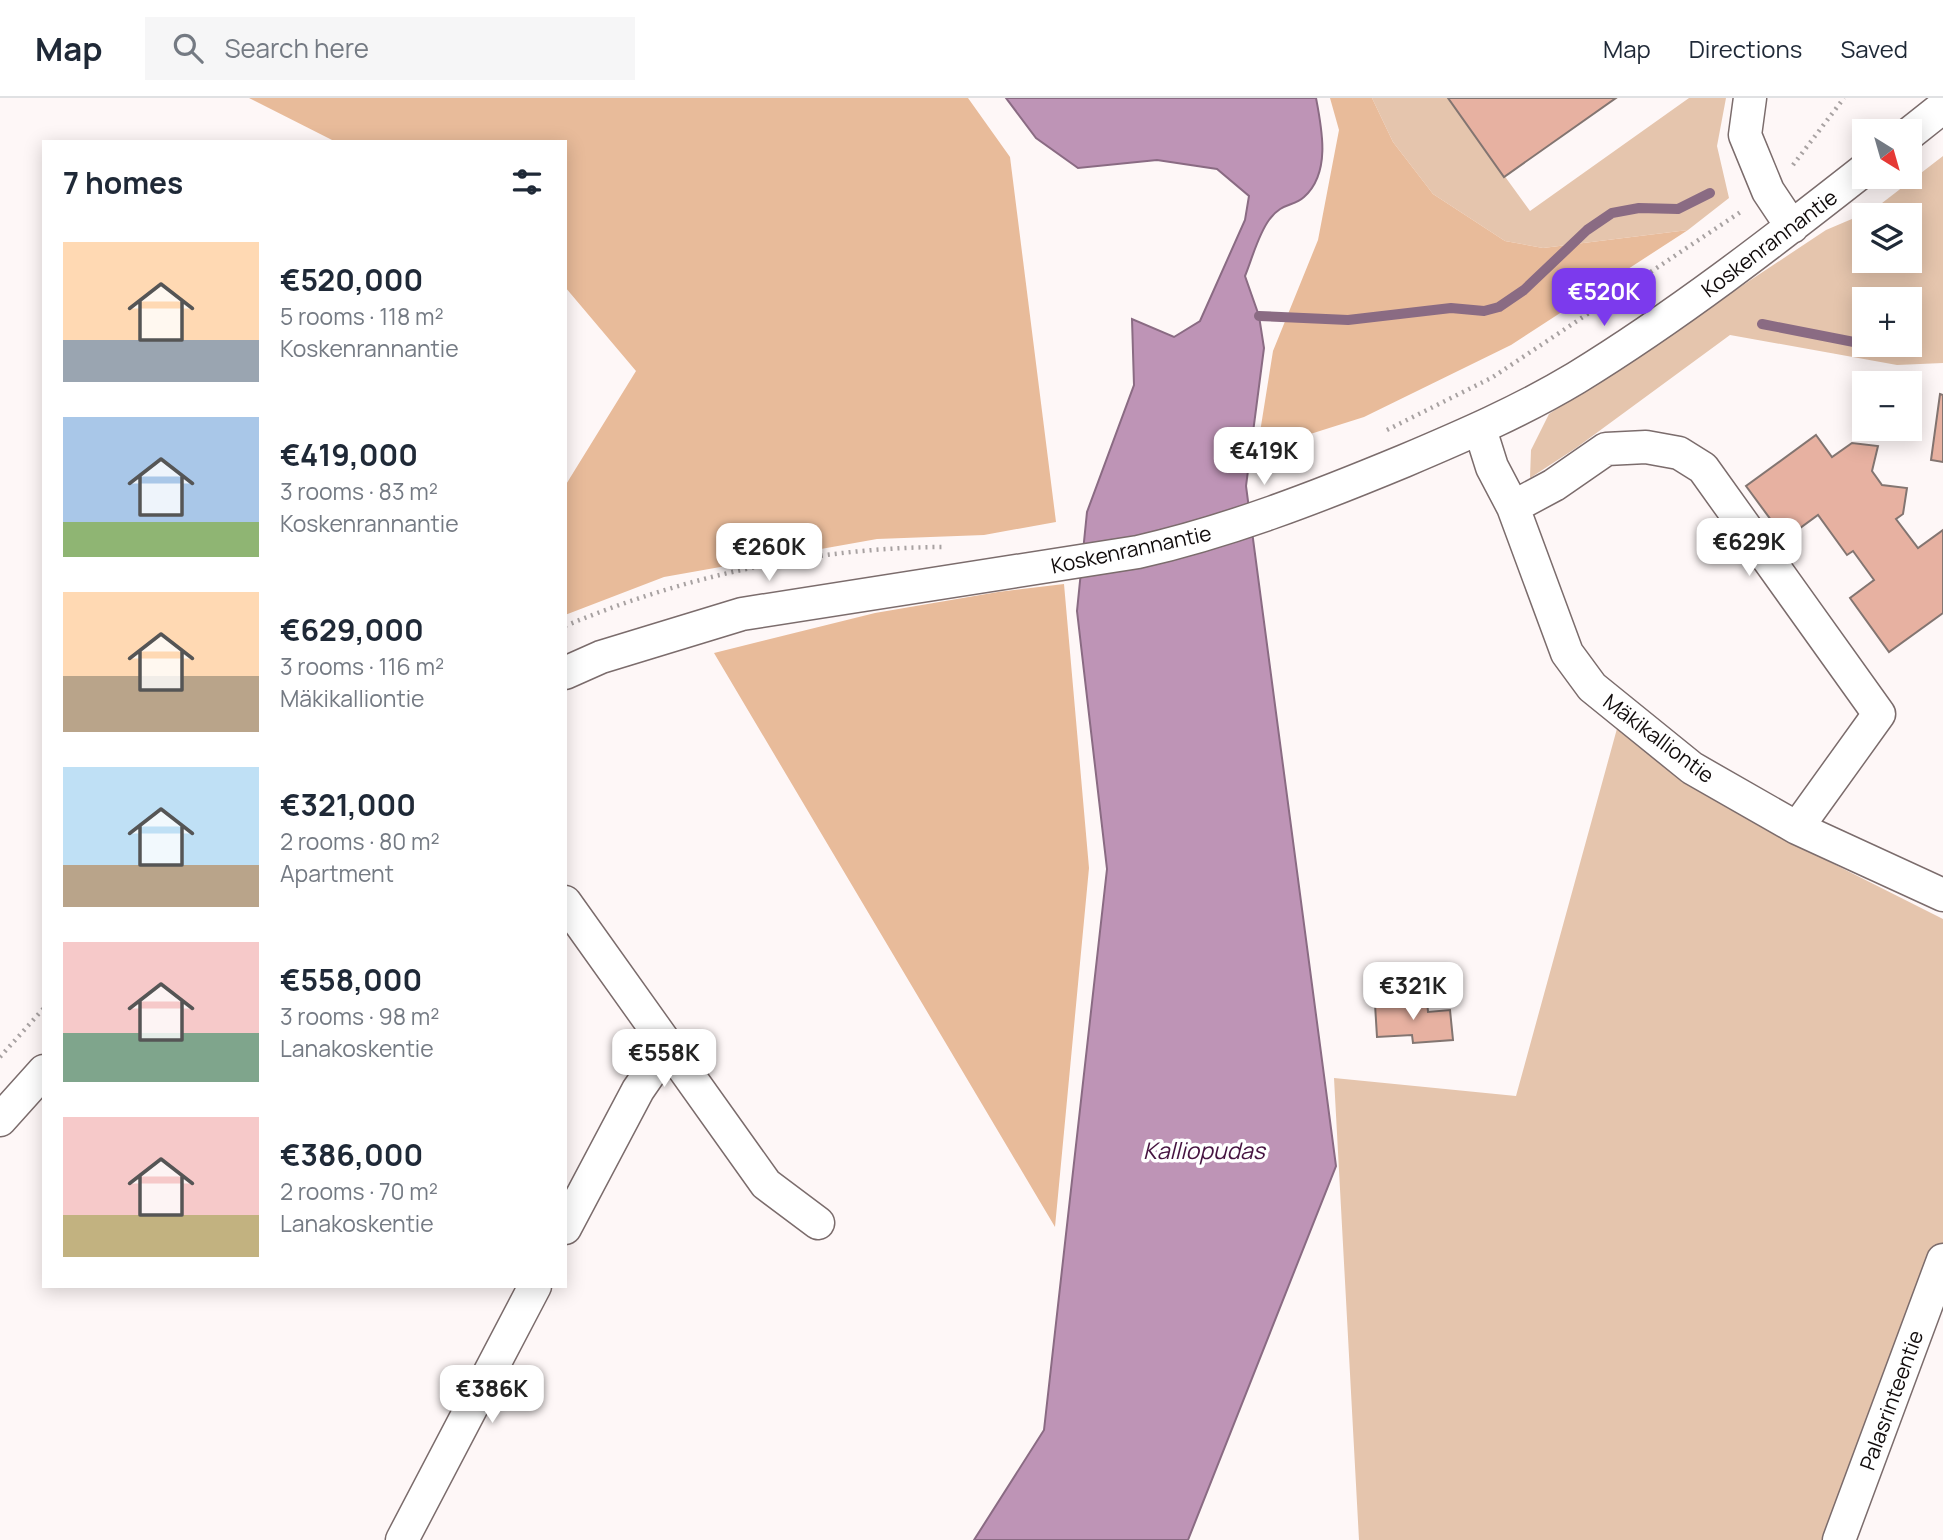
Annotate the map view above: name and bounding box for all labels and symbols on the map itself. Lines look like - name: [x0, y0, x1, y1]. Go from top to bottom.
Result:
- north arrow: [1852, 119, 1922, 189]
- street label: Koskenrannantie: [1695, 183, 1843, 303]
- pin: €520K: [1555, 268, 1653, 328]
- pin: €419K: [1215, 428, 1313, 487]
- street label: Koskenrannantie: [1048, 518, 1214, 580]
- pin: €629K: [1700, 518, 1798, 578]
- pin: €260K: [720, 524, 818, 583]
- street label: Mäkikalliontie: [1598, 687, 1720, 789]
- pin: €321K: [1364, 962, 1462, 1022]
- pin: €558K: [615, 1030, 713, 1089]
- water label: Kalliopudas: [1143, 1134, 1267, 1166]
- street label: Palasrinteentie: [1853, 1326, 1929, 1474]
- pin: €386K: [443, 1366, 541, 1425]

